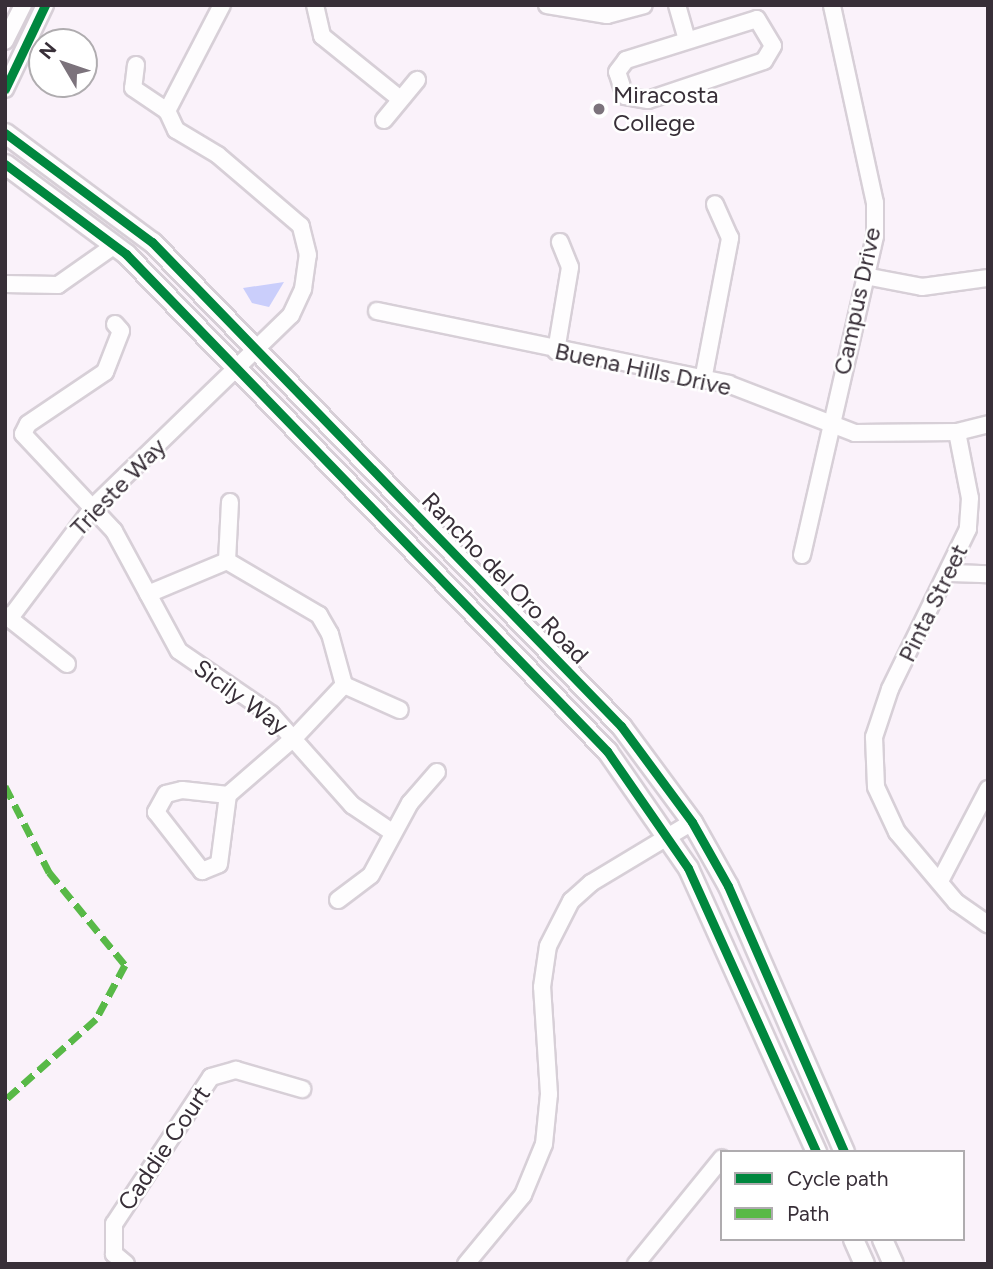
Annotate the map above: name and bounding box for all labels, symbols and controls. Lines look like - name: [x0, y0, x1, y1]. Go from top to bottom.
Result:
- north arrow: [28, 28, 98, 98]
- text: N: [34, 38, 61, 64]
- place label: Miracosta College: [613, 81, 719, 137]
- marker: Miracosta College: [591, 101, 607, 117]
- street label: Campus Drive: [827, 225, 887, 377]
- street label: Buena Hills Drive: [552, 336, 734, 402]
- street label: Trieste Way: [64, 432, 172, 542]
- street label: Rancho del Oro Road: [416, 486, 594, 670]
- street label: Pinta Street: [892, 540, 974, 666]
- street label: Sicily Way: [188, 653, 294, 741]
- street label: Caddie Court: [112, 1080, 216, 1216]
- legend: [720, 1150, 965, 1241]
- text: Cycle path: [787, 1166, 888, 1191]
- text: Path: [787, 1201, 829, 1226]

